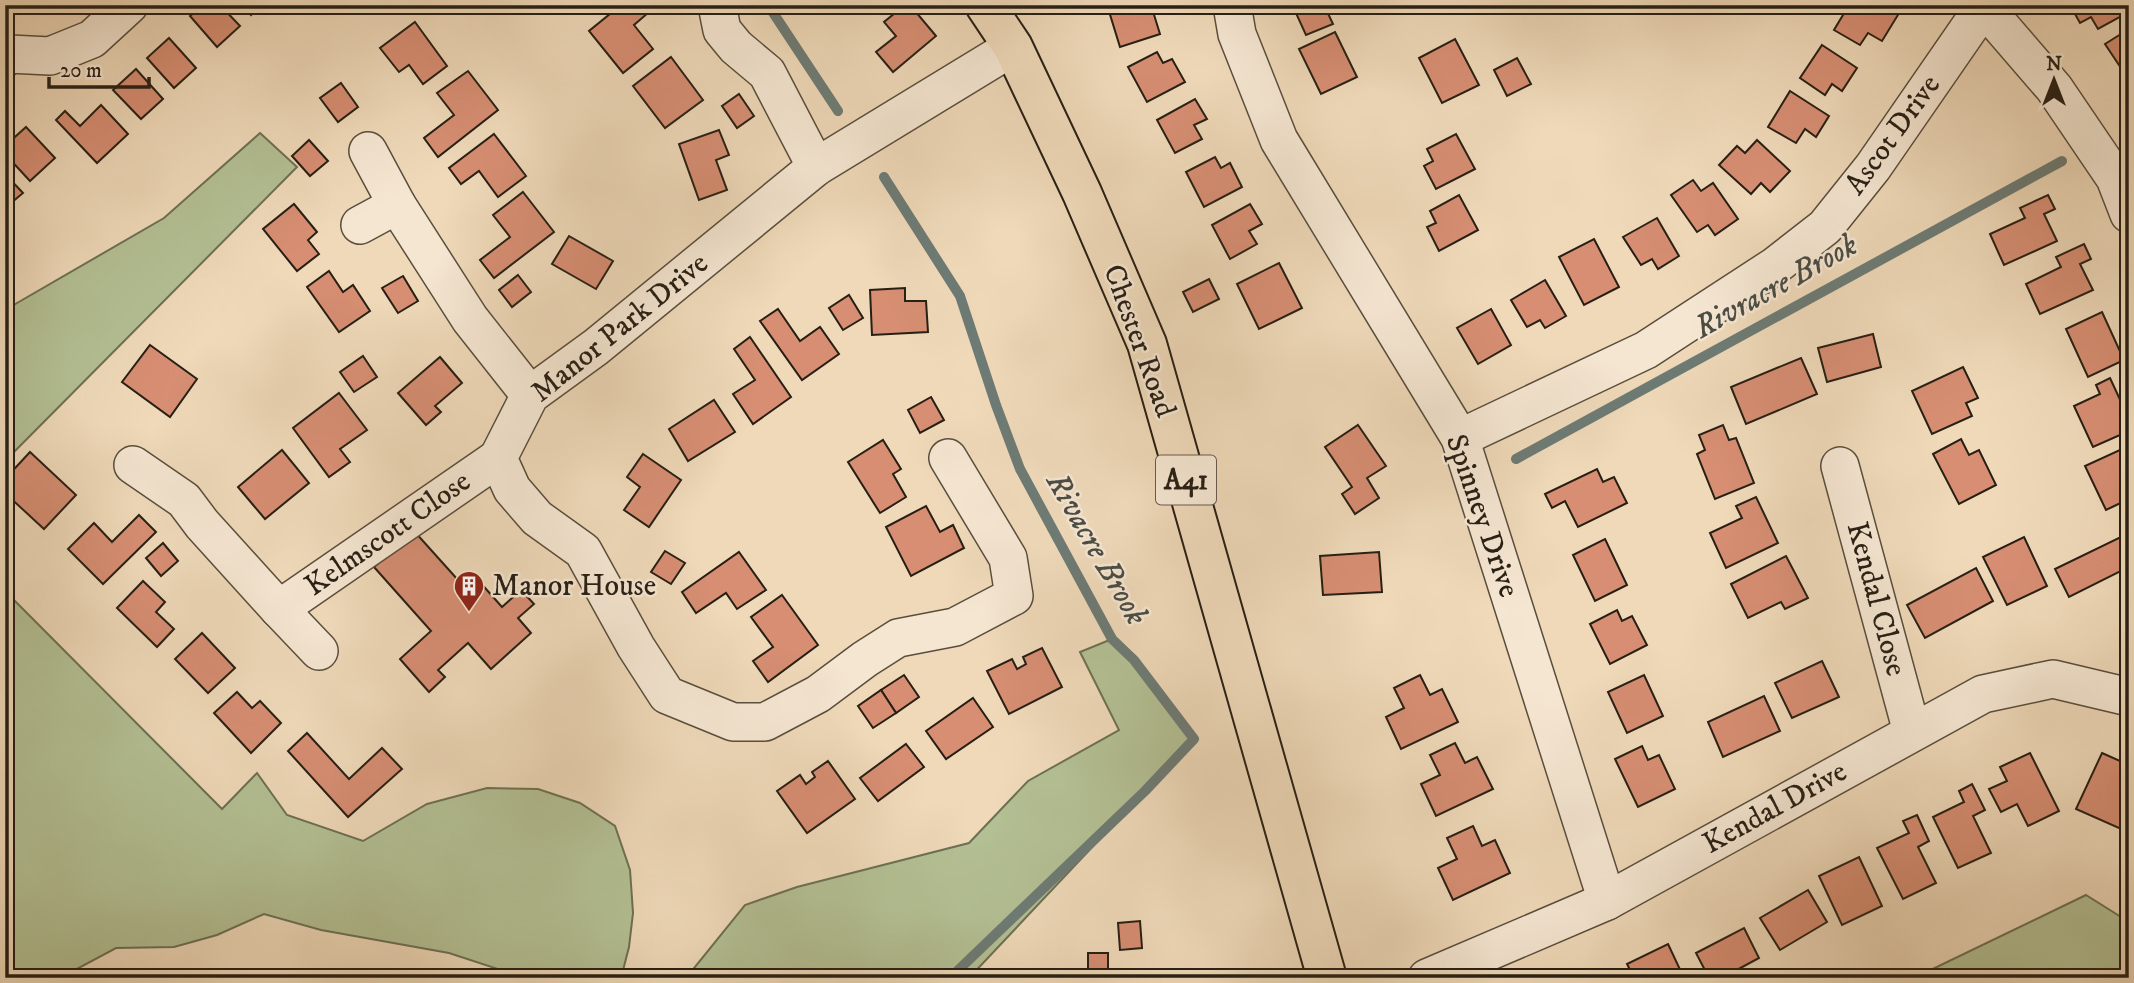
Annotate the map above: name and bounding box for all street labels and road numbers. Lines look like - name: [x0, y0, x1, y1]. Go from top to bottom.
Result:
- street label: Ascot Drive: [1837, 68, 1949, 202]
- street label: Manor Park Drive: [524, 245, 716, 411]
- street label: Chester Road: [1094, 260, 1184, 422]
- street label: Spinney Drive: [1437, 430, 1527, 602]
- road number: A41: [1156, 456, 1216, 504]
- street label: Kelmscott Close: [298, 463, 478, 605]
- street label: Kendal Close: [1838, 518, 1914, 680]
- street label: Kendal Drive: [1697, 753, 1853, 863]

